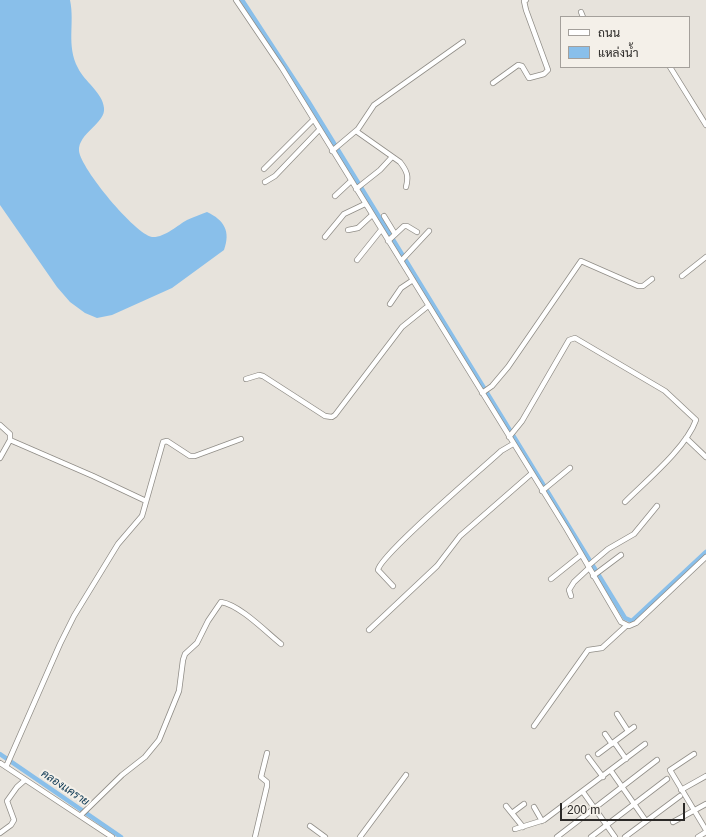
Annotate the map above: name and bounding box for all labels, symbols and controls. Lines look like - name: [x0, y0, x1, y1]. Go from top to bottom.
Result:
- legend: [560, 16, 690, 68]
- text: ถนน: [598, 26, 620, 40]
- text: แหล่งน้ำ: [598, 46, 638, 60]
- water label: คลองเเคราย: [39, 767, 91, 809]
- scale bar: [562, 795, 687, 821]
- text: 200 m: [567, 803, 600, 817]

